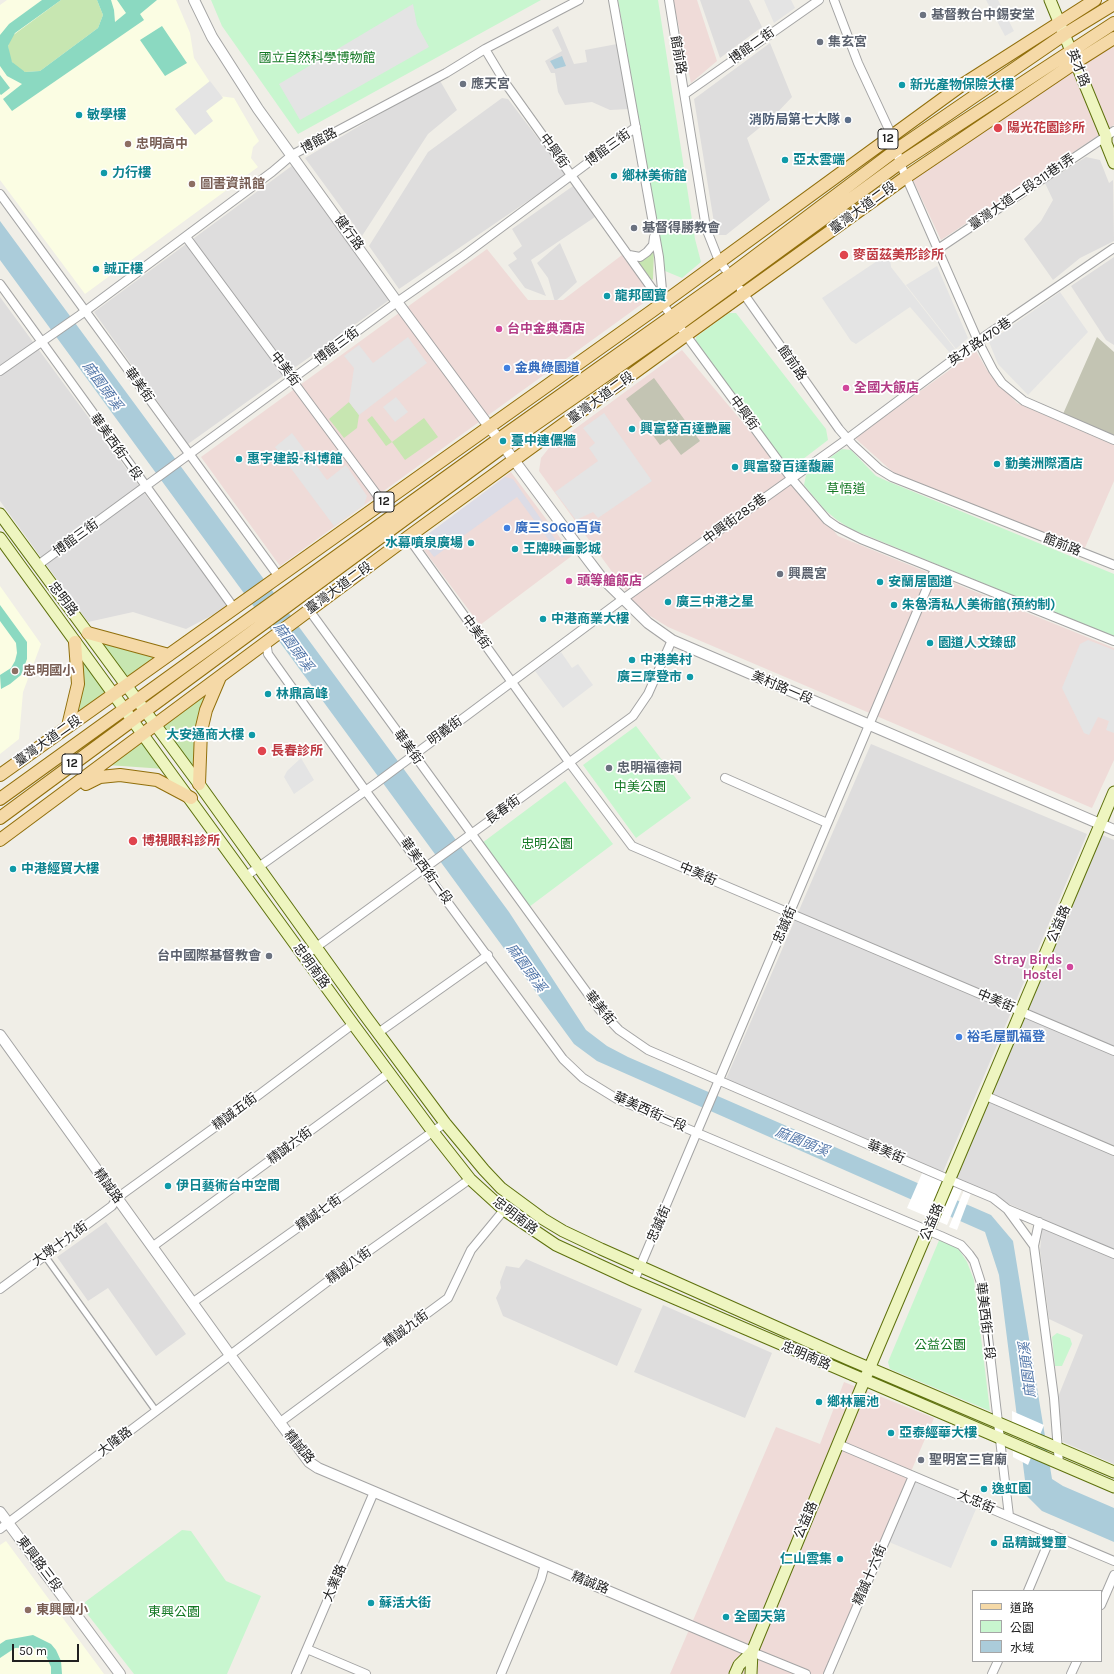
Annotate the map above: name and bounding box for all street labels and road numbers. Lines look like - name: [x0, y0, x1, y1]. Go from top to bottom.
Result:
- street label: 博館二街: [726, 25, 778, 67]
- street label: 館前路: [667, 34, 689, 76]
- street label: 英才路: [1063, 47, 1093, 89]
- street label: 博館路: [298, 125, 340, 157]
- street label: 博館三街: [582, 126, 634, 170]
- road number: 12: [878, 129, 898, 149]
- street label: 中興街: [536, 131, 572, 171]
- street label: 臺灣大道二段311巷1弄: [966, 151, 1078, 233]
- street label: 臺灣大道二段: [827, 179, 899, 237]
- street label: 健行路: [331, 213, 367, 253]
- street label: 英才路470巷: [946, 315, 1014, 369]
- street label: 博館三街: [312, 324, 362, 368]
- street label: 館前路: [774, 343, 810, 383]
- street label: 中美街: [267, 349, 303, 389]
- street label: 華美街: [121, 365, 157, 405]
- street label: 臺灣大道二段: [565, 369, 637, 427]
- street label: 中興街: [726, 393, 762, 433]
- street label: 華美西街一段: [87, 411, 145, 483]
- street label: 中興街285巷: [700, 491, 770, 547]
- road number: 12: [374, 492, 394, 512]
- street label: 博館三街: [50, 516, 102, 560]
- street label: 館前路: [1041, 530, 1083, 560]
- street label: 臺灣大道二段: [303, 559, 375, 617]
- street label: 忠明路: [45, 579, 81, 619]
- street label: 中美街: [458, 612, 494, 652]
- street label: 美村路一段: [749, 668, 815, 708]
- street label: 臺灣大道二段: [12, 712, 84, 770]
- street label: 明義街: [425, 713, 465, 749]
- street label: 華美街: [390, 727, 426, 767]
- road number: 12: [62, 754, 82, 774]
- street label: 長春街: [483, 792, 523, 828]
- street label: 華美西街一段: [397, 835, 455, 907]
- street label: 中美街: [677, 859, 719, 889]
- street label: 公益路: [1044, 903, 1074, 945]
- street label: 忠誠街: [770, 904, 800, 946]
- street label: 忠明南路: [289, 940, 333, 992]
- street label: 中美街: [975, 986, 1017, 1016]
- street label: 華美街: [582, 988, 618, 1028]
- street label: 華美西街一段: [611, 1089, 689, 1135]
- street label: 精誠五街: [210, 1090, 260, 1134]
- street label: 精誠六街: [265, 1124, 315, 1168]
- street label: 華美街: [865, 1137, 907, 1167]
- street label: 精誠路: [90, 1166, 126, 1206]
- street label: 精誠七街: [293, 1192, 345, 1234]
- street label: 忠明南路: [490, 1194, 540, 1238]
- street label: 公益路: [917, 1201, 947, 1243]
- street label: 忠誠街: [644, 1203, 674, 1245]
- street label: 大墩十九街: [29, 1219, 91, 1269]
- street label: 精誠八街: [323, 1244, 375, 1288]
- street label: 華美西街一段: [973, 1281, 997, 1361]
- street label: 精誠九街: [380, 1307, 432, 1351]
- street label: 忠明南路: [779, 1339, 833, 1373]
- street label: 大隆路: [95, 1424, 135, 1460]
- street label: 精誠路: [280, 1427, 318, 1467]
- street label: 大忠街: [955, 1487, 997, 1517]
- street label: 公益路: [791, 1499, 821, 1541]
- street label: 東興路三段: [13, 1533, 65, 1595]
- street label: 精誠十六街: [850, 1542, 890, 1608]
- street label: 大業路: [320, 1562, 350, 1604]
- street label: 精誠路: [569, 1568, 611, 1598]

